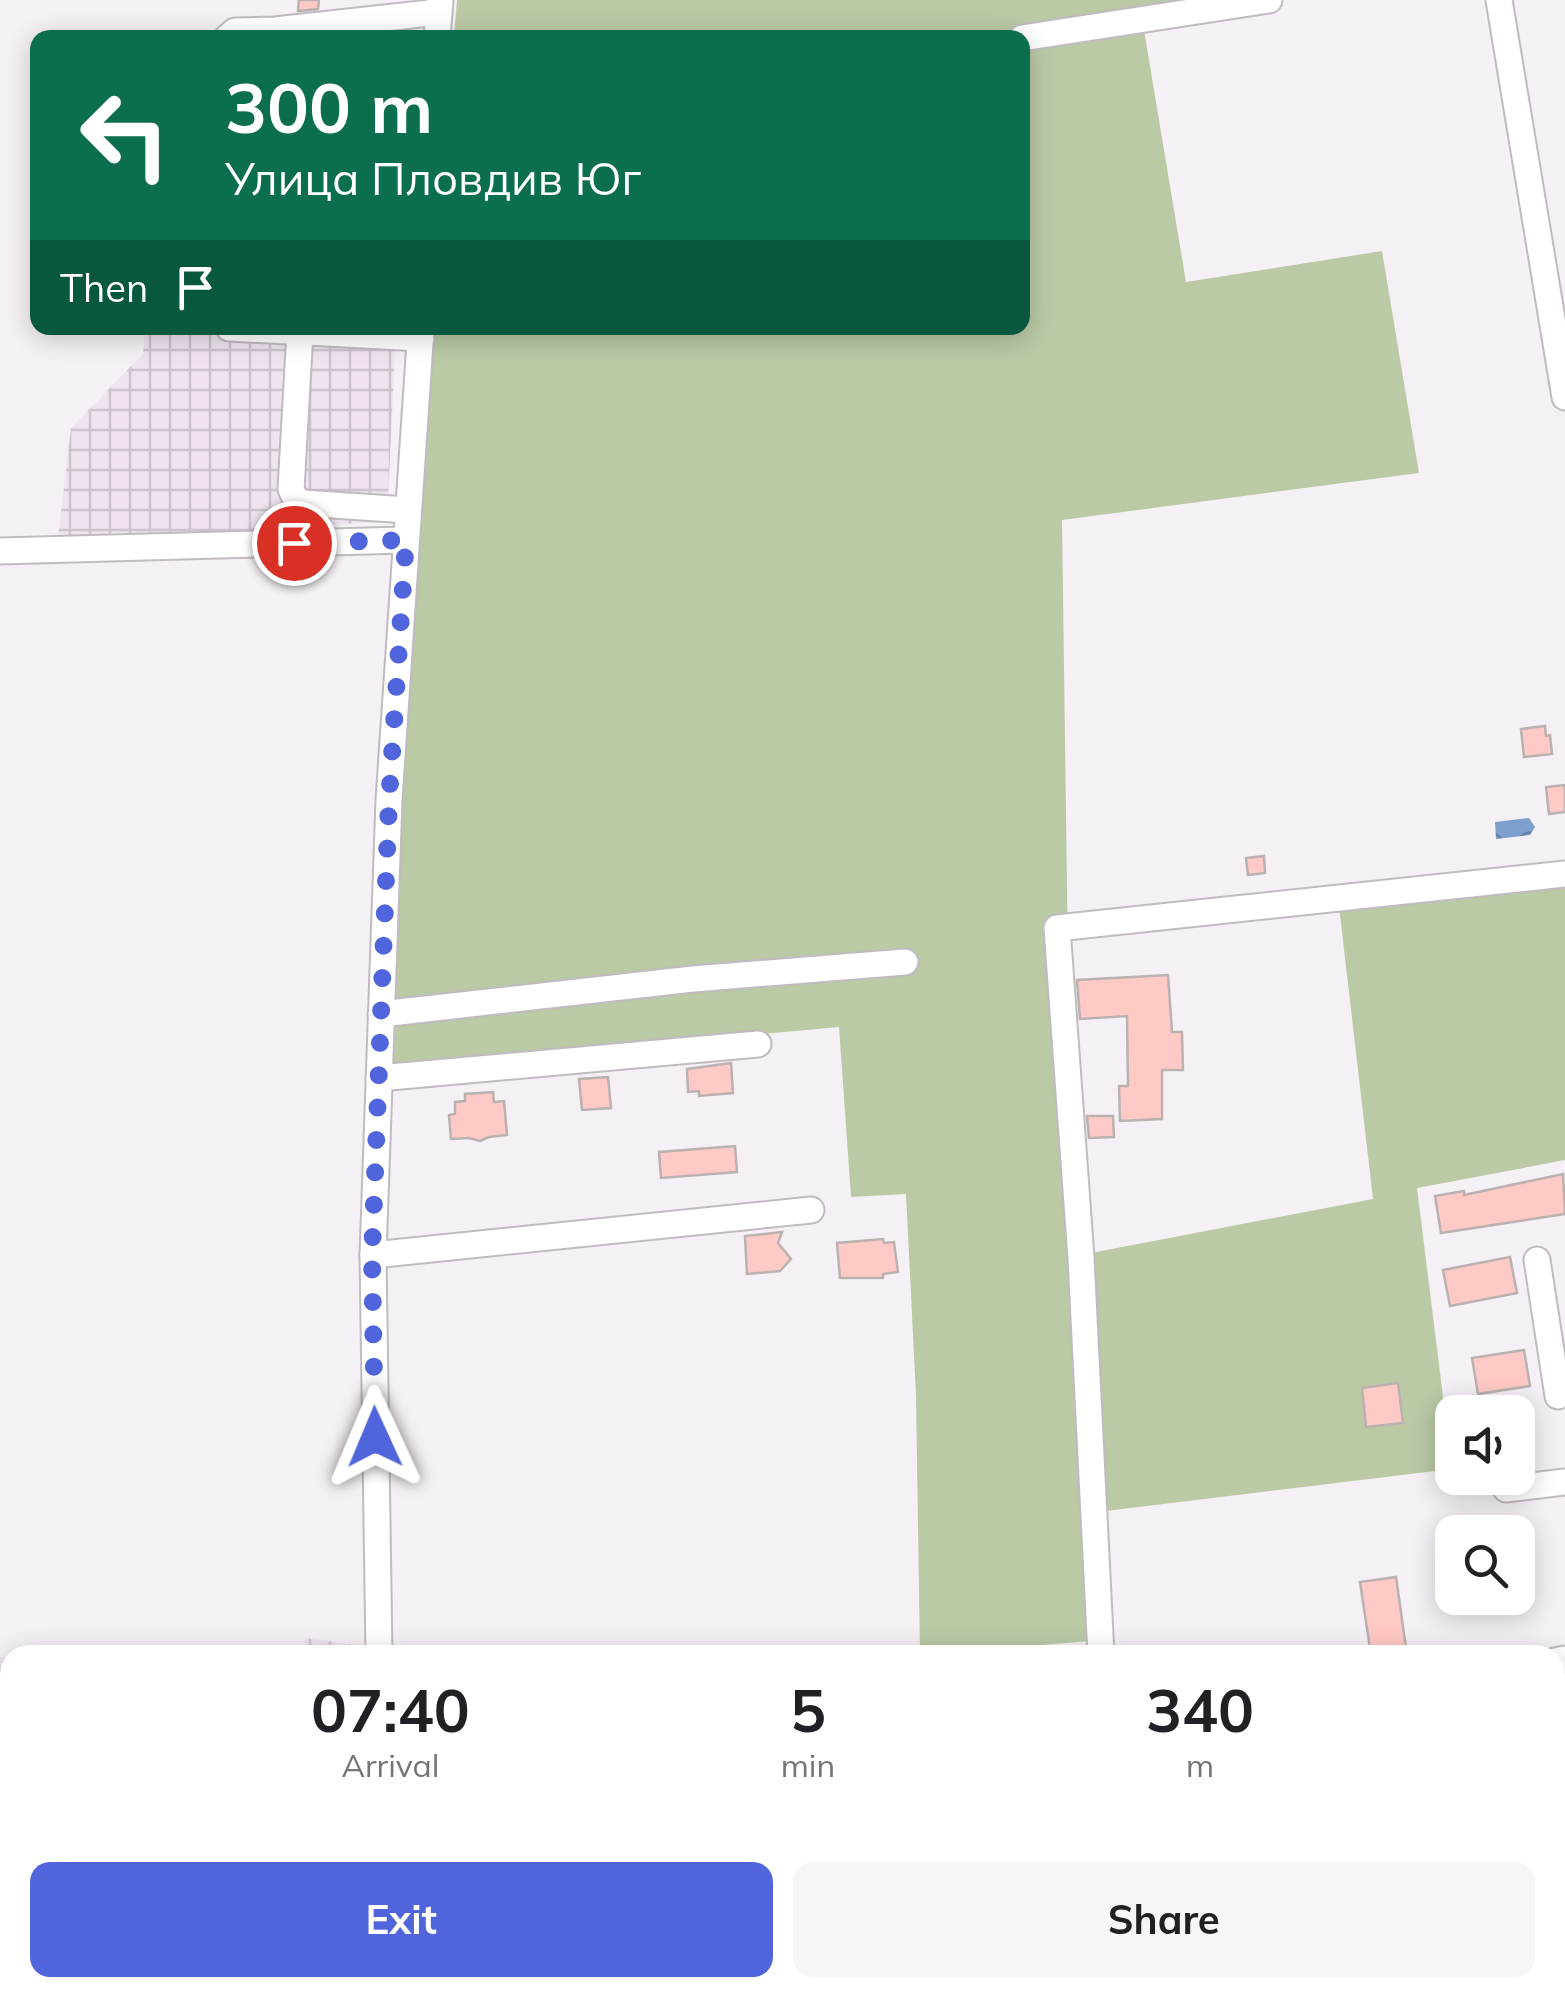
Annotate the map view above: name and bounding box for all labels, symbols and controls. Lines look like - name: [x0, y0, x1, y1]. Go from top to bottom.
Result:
- text: 300 m: [225, 63, 433, 151]
- icon: left: [60, 70, 190, 200]
- text: Улица Пловдив Юг: [225, 150, 642, 206]
- icon: arrive: [168, 260, 223, 315]
- text: Then: [60, 264, 148, 312]
- pin: [252, 501, 337, 586]
- icon: arrive: [267, 516, 322, 571]
- position arrow: [323, 1385, 427, 1489]
- map controls: [1435, 1395, 1535, 1615]
- button: sound: [1435, 1395, 1535, 1495]
- button: search: [1435, 1515, 1535, 1615]
- text: 07:40: [311, 1672, 470, 1747]
- text: 5: [790, 1672, 826, 1747]
- text: 340: [1146, 1672, 1254, 1747]
- text: Arrival: [341, 1745, 439, 1785]
- text: min: [781, 1745, 835, 1785]
- text: m: [1186, 1745, 1214, 1785]
- button: Exit: [30, 1862, 773, 1977]
- button: Share: [793, 1862, 1535, 1977]

